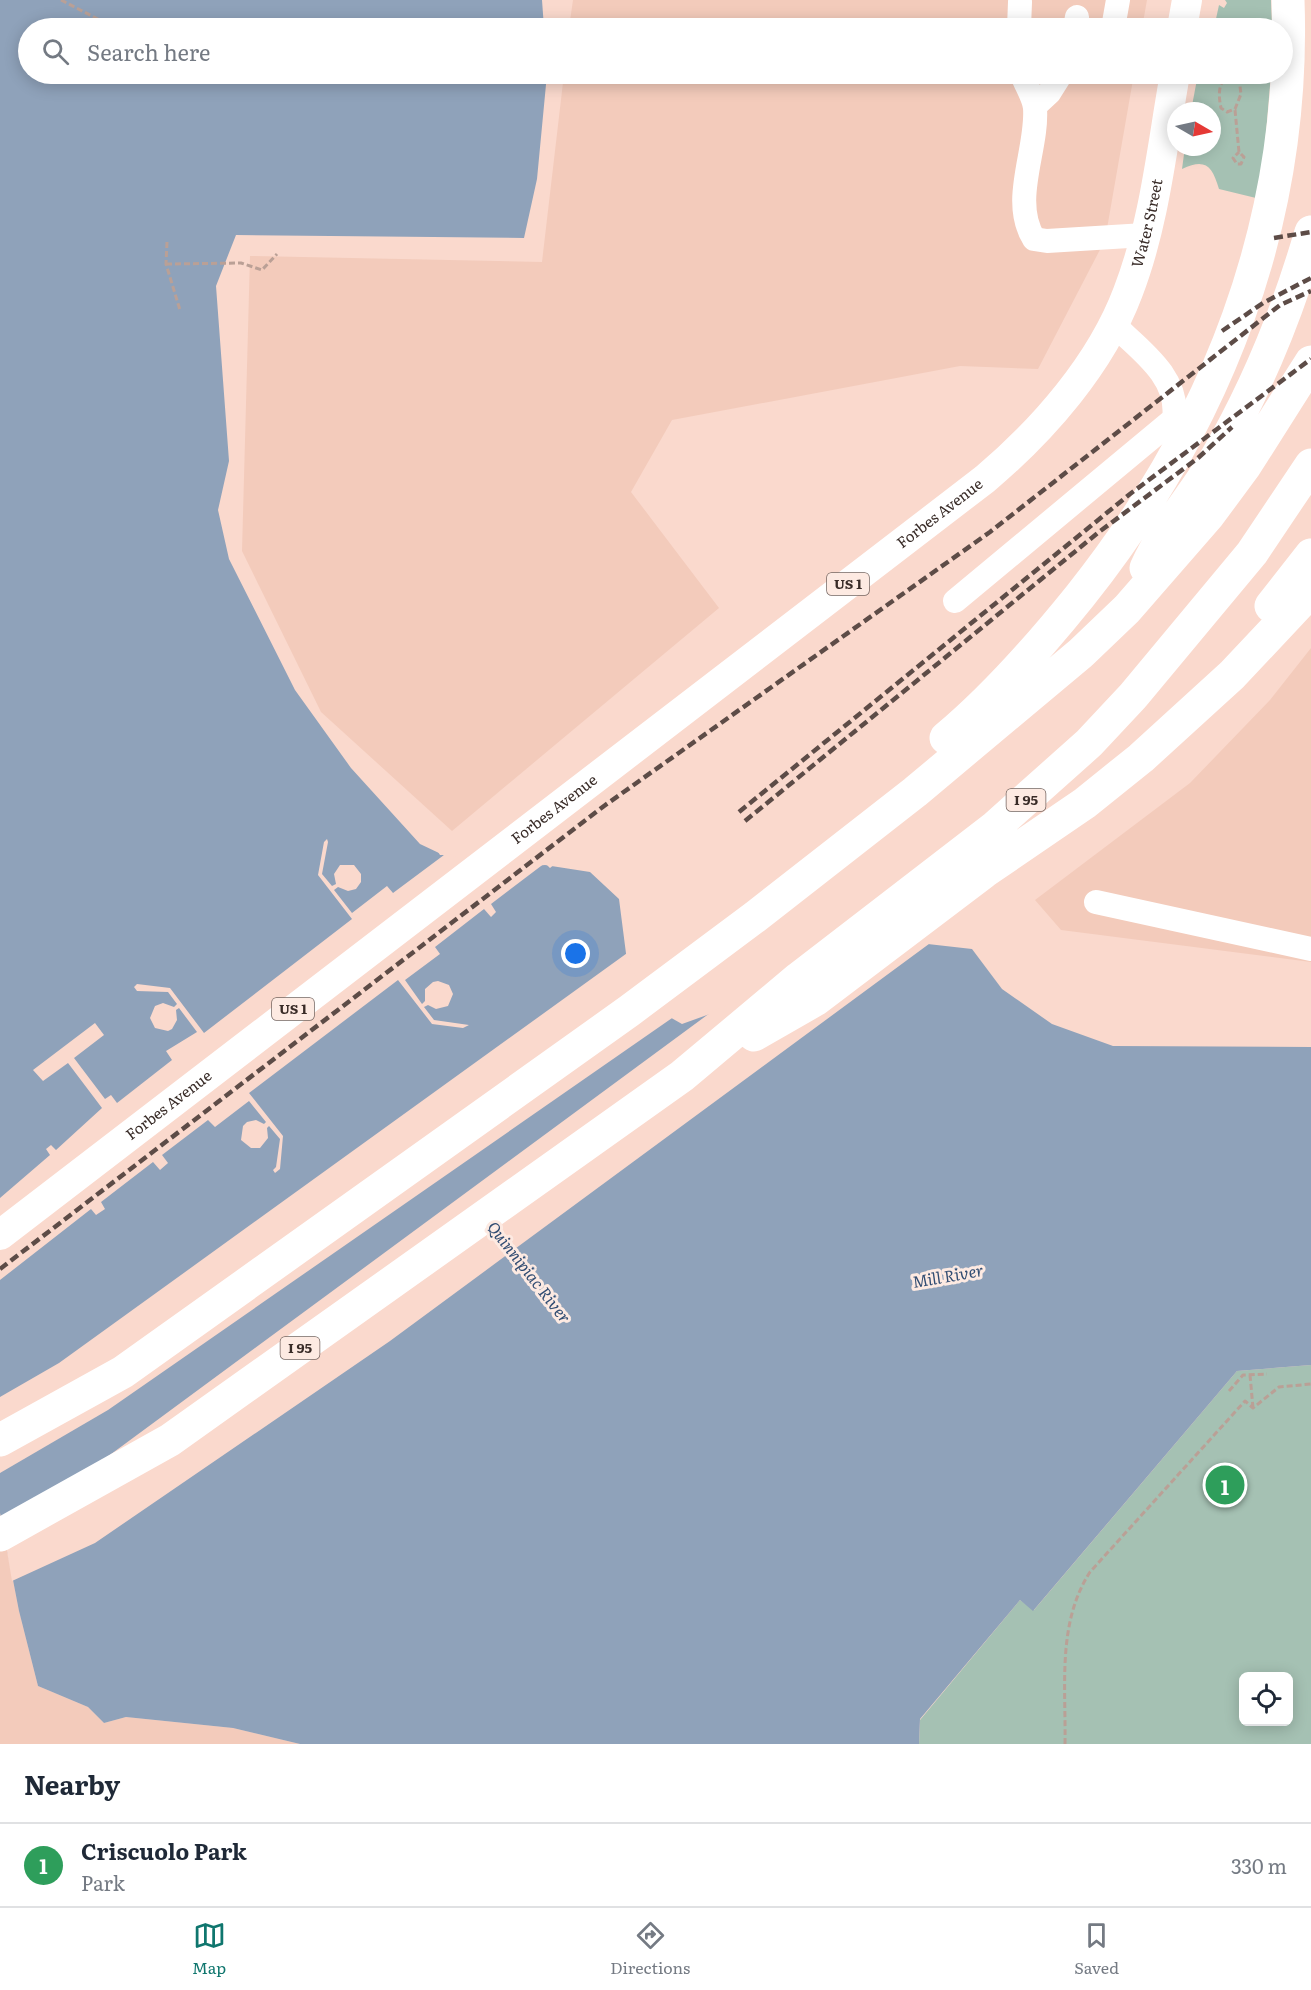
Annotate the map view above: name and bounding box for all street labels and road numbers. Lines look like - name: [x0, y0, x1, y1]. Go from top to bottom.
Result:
- street label: Water Street: [1124, 177, 1167, 270]
- street label: Forbes Avenue: [891, 472, 987, 553]
- road number: US 1: [827, 573, 869, 595]
- street label: Forbes Avenue: [506, 768, 602, 849]
- road number: I 95: [1006, 789, 1046, 811]
- road number: US 1: [272, 998, 314, 1020]
- street label: Forbes Avenue: [120, 1063, 216, 1145]
- road number: I 95: [280, 1337, 320, 1359]

